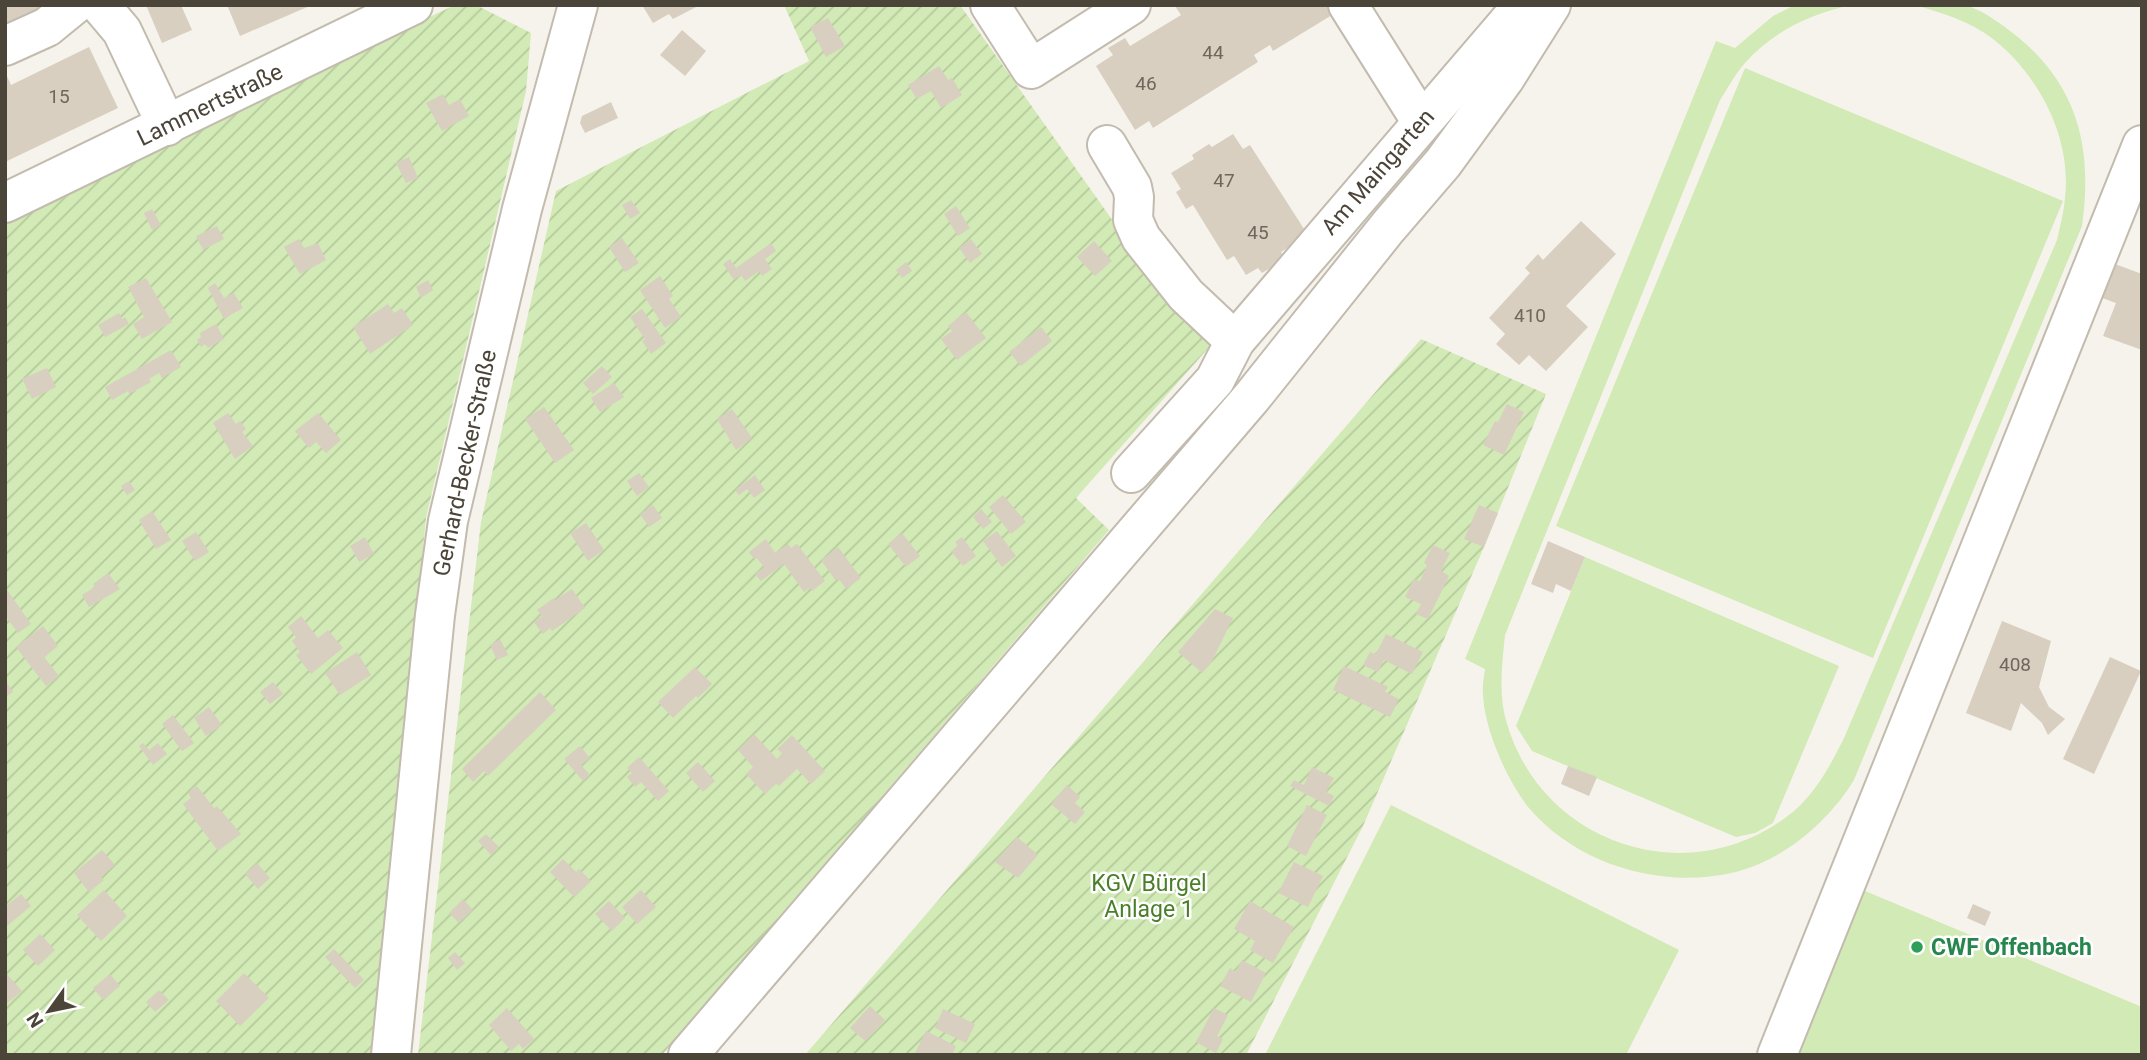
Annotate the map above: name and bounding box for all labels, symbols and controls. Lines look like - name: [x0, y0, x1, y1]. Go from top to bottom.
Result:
- house number: 44: [1202, 41, 1224, 64]
- street label: Lammertstraße: [133, 58, 287, 152]
- house number: 46: [1135, 72, 1157, 95]
- house number: 15: [48, 85, 70, 108]
- street label: Am Maingarten: [1316, 104, 1440, 240]
- house number: 47: [1213, 169, 1235, 192]
- house number: 45: [1247, 221, 1269, 244]
- house number: 410: [1514, 304, 1546, 327]
- street label: Gerhard-Becker-Straße: [428, 347, 502, 579]
- house number: 408: [1999, 653, 2031, 676]
- park label: KGV Bürgel Anlage 1: [1091, 870, 1207, 923]
- place label: CWF Offenbach: [1931, 934, 2092, 961]
- marker: CWF Offenbach: [1909, 939, 1925, 955]
- north arrow: [14, 976, 84, 1046]
- text: N: [22, 1008, 48, 1032]

